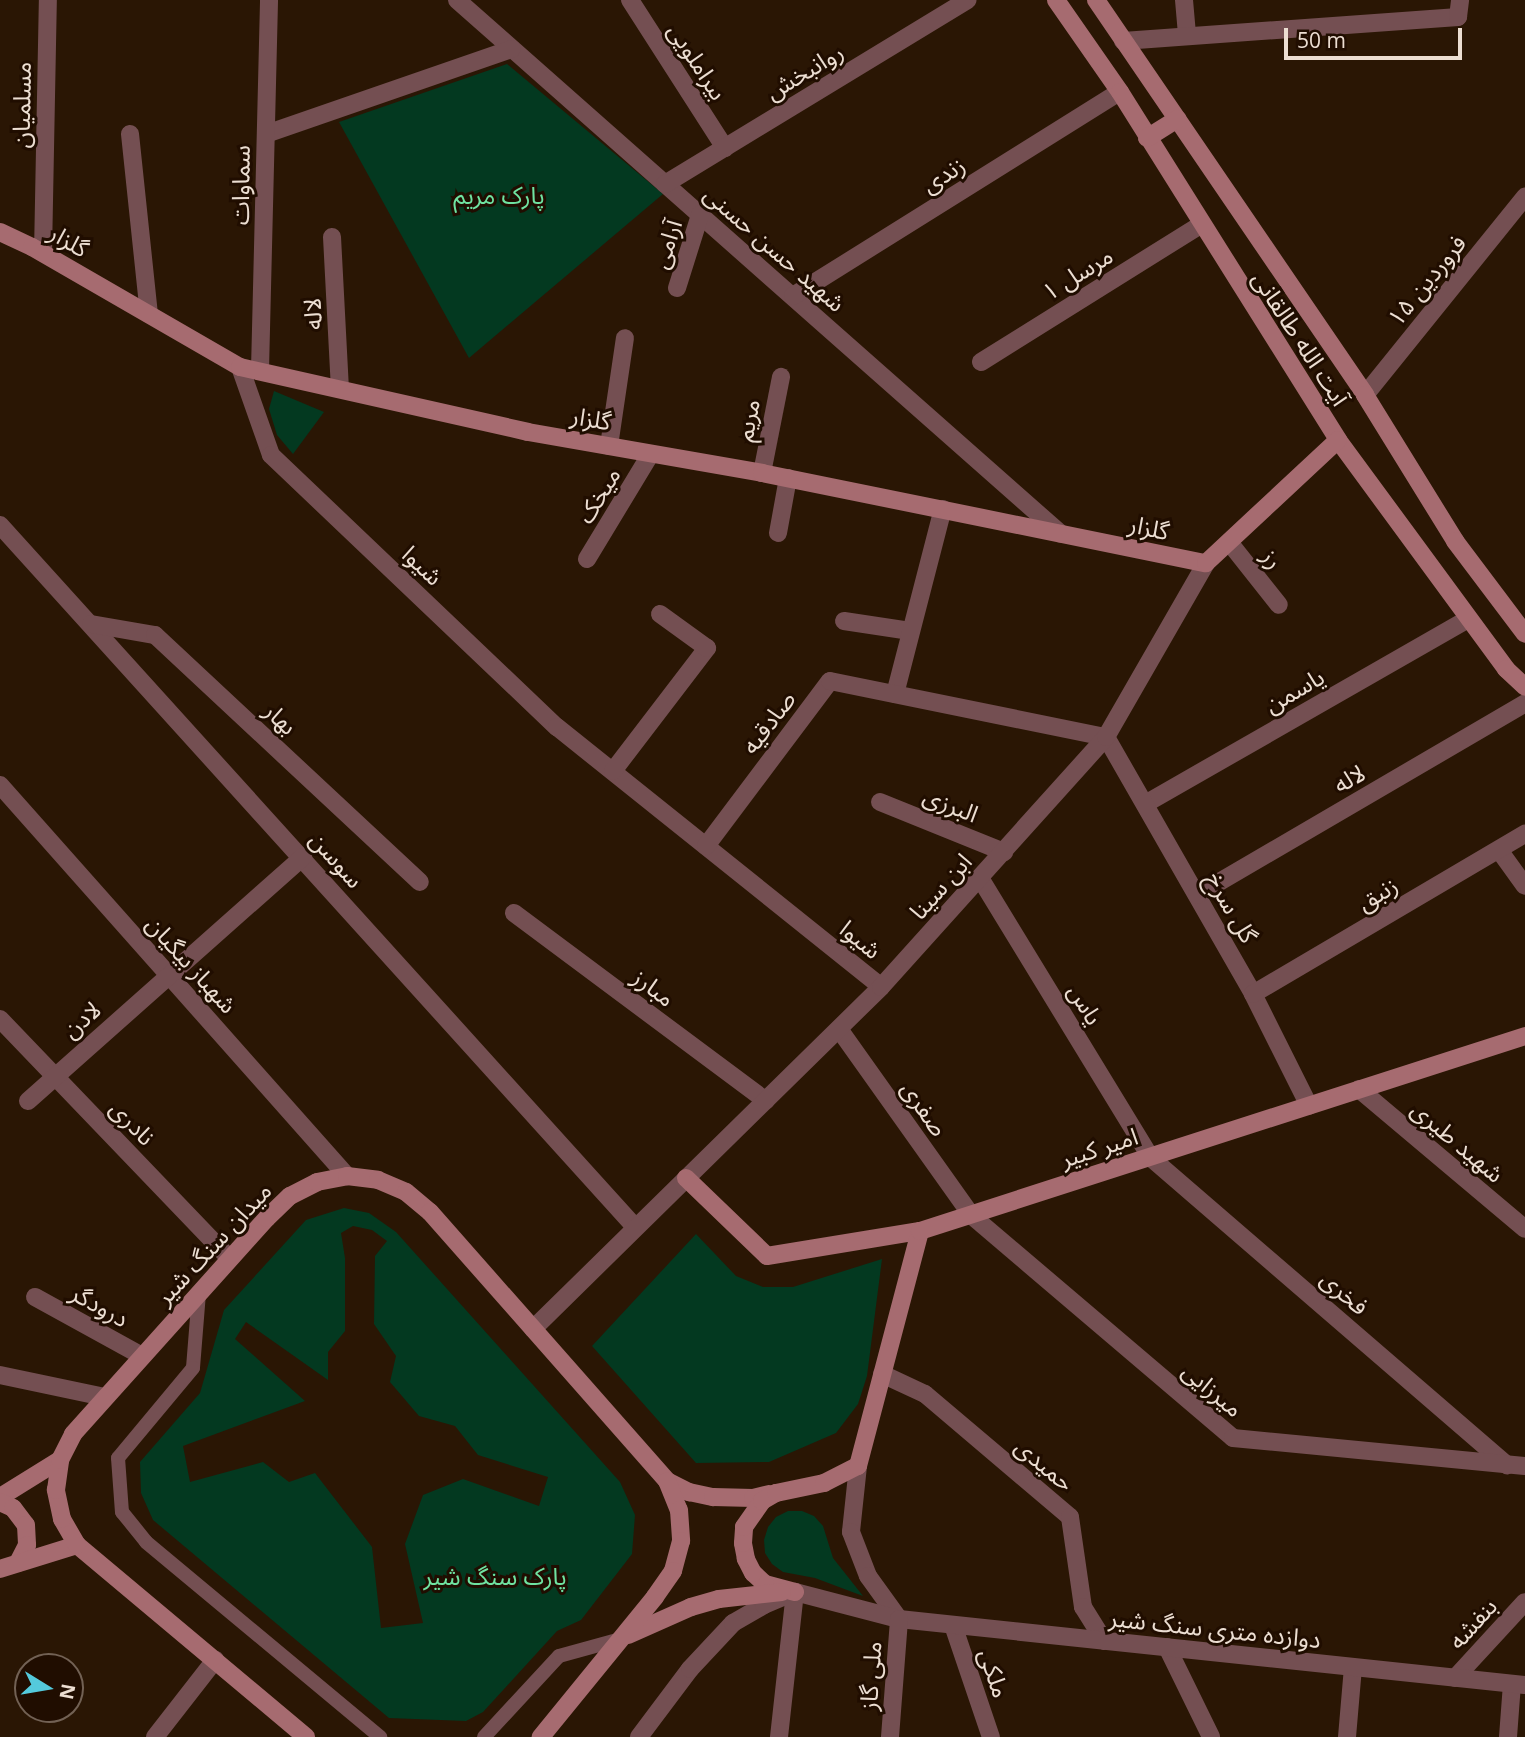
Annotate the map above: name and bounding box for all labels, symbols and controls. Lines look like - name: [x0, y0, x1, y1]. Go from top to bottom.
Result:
- scale bar: [1287, 14, 1466, 58]
- street label: بیراملویی: [663, 17, 733, 105]
- text: 50 m: [1297, 26, 1346, 54]
- street label: روانبخش: [760, 37, 848, 105]
- street label: مسلمیان: [6, 62, 36, 148]
- street label: سماوات: [225, 145, 255, 225]
- street label: زندی: [916, 150, 970, 198]
- street label: شهید حسن حسنی: [699, 179, 851, 317]
- park label: پارک مریم: [453, 181, 545, 209]
- street label: آرامی: [645, 216, 687, 272]
- street label: گلزار: [44, 217, 94, 263]
- street label: ۱۵ فروردین: [1381, 229, 1471, 331]
- street label: مرسل ۱: [1036, 240, 1118, 306]
- street label: آیت الله طالقانی: [1247, 265, 1355, 411]
- street label: لاله: [297, 297, 327, 331]
- street label: مریم: [729, 397, 765, 443]
- street label: گلزار: [569, 400, 613, 436]
- street label: میخک: [570, 462, 626, 528]
- street label: گلزار: [1126, 509, 1172, 545]
- street label: شیوا: [397, 539, 449, 591]
- street label: رز: [1256, 542, 1290, 574]
- street label: یاسمن: [1259, 661, 1329, 719]
- street label: صادقیه: [735, 685, 801, 759]
- street label: بهار: [259, 696, 303, 740]
- street label: لاله: [1328, 758, 1370, 798]
- street label: البرزی: [919, 780, 983, 828]
- street label: سوسن: [304, 825, 370, 893]
- street label: ابن سینا: [903, 847, 977, 925]
- street label: گل سرخ: [1200, 866, 1264, 948]
- street label: زنبق: [1352, 870, 1402, 916]
- street label: شهباز بیگیان: [141, 909, 243, 1019]
- street label: شیوا: [835, 914, 887, 964]
- street label: مبارز: [627, 962, 681, 1012]
- street label: یاس: [1063, 978, 1109, 1030]
- street label: لادن: [56, 994, 106, 1044]
- street label: صفری: [896, 1075, 954, 1141]
- street label: نادری: [105, 1093, 161, 1151]
- street label: شهید طیری: [1406, 1094, 1510, 1188]
- street label: امیر کبیر: [1057, 1121, 1141, 1173]
- street label: میدان سنگ شیر: [149, 1176, 277, 1310]
- street label: فخری: [1315, 1263, 1375, 1321]
- street label: درودگر: [66, 1277, 134, 1333]
- street label: میرزایی: [1177, 1356, 1249, 1422]
- street label: حمیدی: [1010, 1431, 1080, 1497]
- park label: پارک سنگ شیر: [423, 1562, 567, 1590]
- street label: بنفشه: [1442, 1592, 1502, 1654]
- street label: دوازده متری سنگ شیر: [1108, 1603, 1322, 1653]
- street label: ملی گاز: [853, 1640, 887, 1712]
- street label: ملکی: [974, 1645, 1016, 1701]
- north arrow: [14, 1653, 84, 1723]
- text: N: [53, 1682, 82, 1702]

